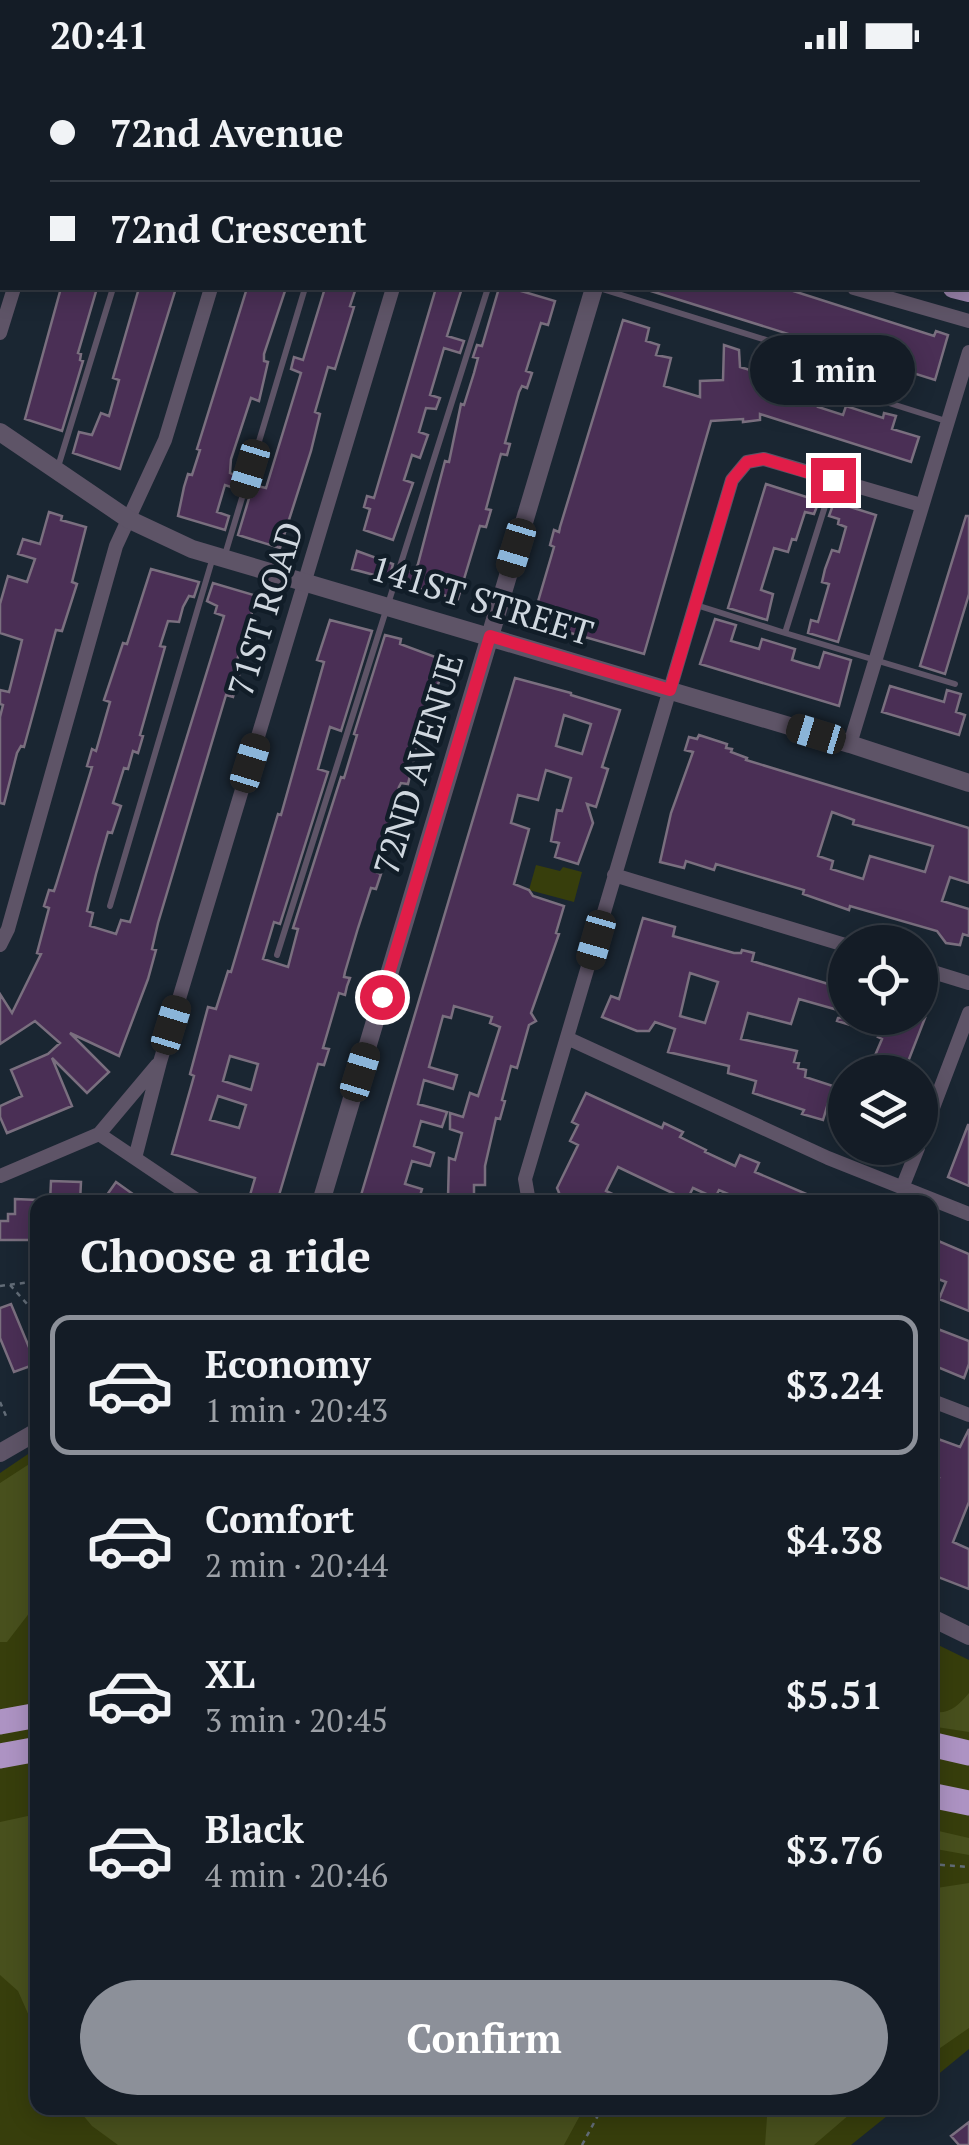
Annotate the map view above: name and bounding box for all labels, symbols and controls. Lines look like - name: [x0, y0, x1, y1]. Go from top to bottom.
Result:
- text: 20:41: [50, 10, 149, 60]
- text: 72nd Avenue: [110, 108, 344, 158]
- text: 72nd Crescent: [110, 204, 367, 254]
- callout: 1 min: [750, 335, 916, 405]
- text: 1 min: [789, 349, 876, 391]
- car: [227, 436, 273, 502]
- route end: [811, 458, 856, 503]
- car: [493, 515, 539, 581]
- street label: 71ST ROAD: [217, 516, 313, 702]
- street label: 141ST STREET: [365, 544, 599, 656]
- street label: 72ND AVENUE: [362, 647, 474, 881]
- car: [783, 711, 849, 757]
- car: [227, 730, 273, 796]
- car: [573, 907, 619, 973]
- map controls: [828, 925, 938, 1165]
- button: locate: [828, 925, 938, 1035]
- route start: [360, 975, 405, 1020]
- car: [148, 992, 194, 1058]
- car: [337, 1039, 383, 1105]
- button: layers: [828, 1055, 938, 1165]
- text: Choose a ride: [80, 1225, 371, 1285]
- text: Economy: [205, 1339, 371, 1389]
- icon: car: [85, 1340, 175, 1430]
- text: $3.24: [786, 1360, 883, 1410]
- text: 1 min · 20:43: [205, 1389, 388, 1431]
- text: Comfort: [205, 1494, 354, 1544]
- icon: car: [85, 1495, 175, 1585]
- text: $4.38: [786, 1515, 883, 1565]
- text: 2 min · 20:44: [205, 1544, 388, 1586]
- text: XL: [205, 1649, 255, 1699]
- icon: car: [85, 1650, 175, 1740]
- text: $5.51: [786, 1670, 883, 1720]
- text: 3 min · 20:45: [205, 1699, 388, 1741]
- text: Black: [205, 1804, 304, 1854]
- icon: car: [85, 1805, 175, 1895]
- text: $3.76: [786, 1825, 883, 1875]
- text: 4 min · 20:46: [205, 1854, 388, 1896]
- button: Confirm: [80, 1980, 888, 2095]

